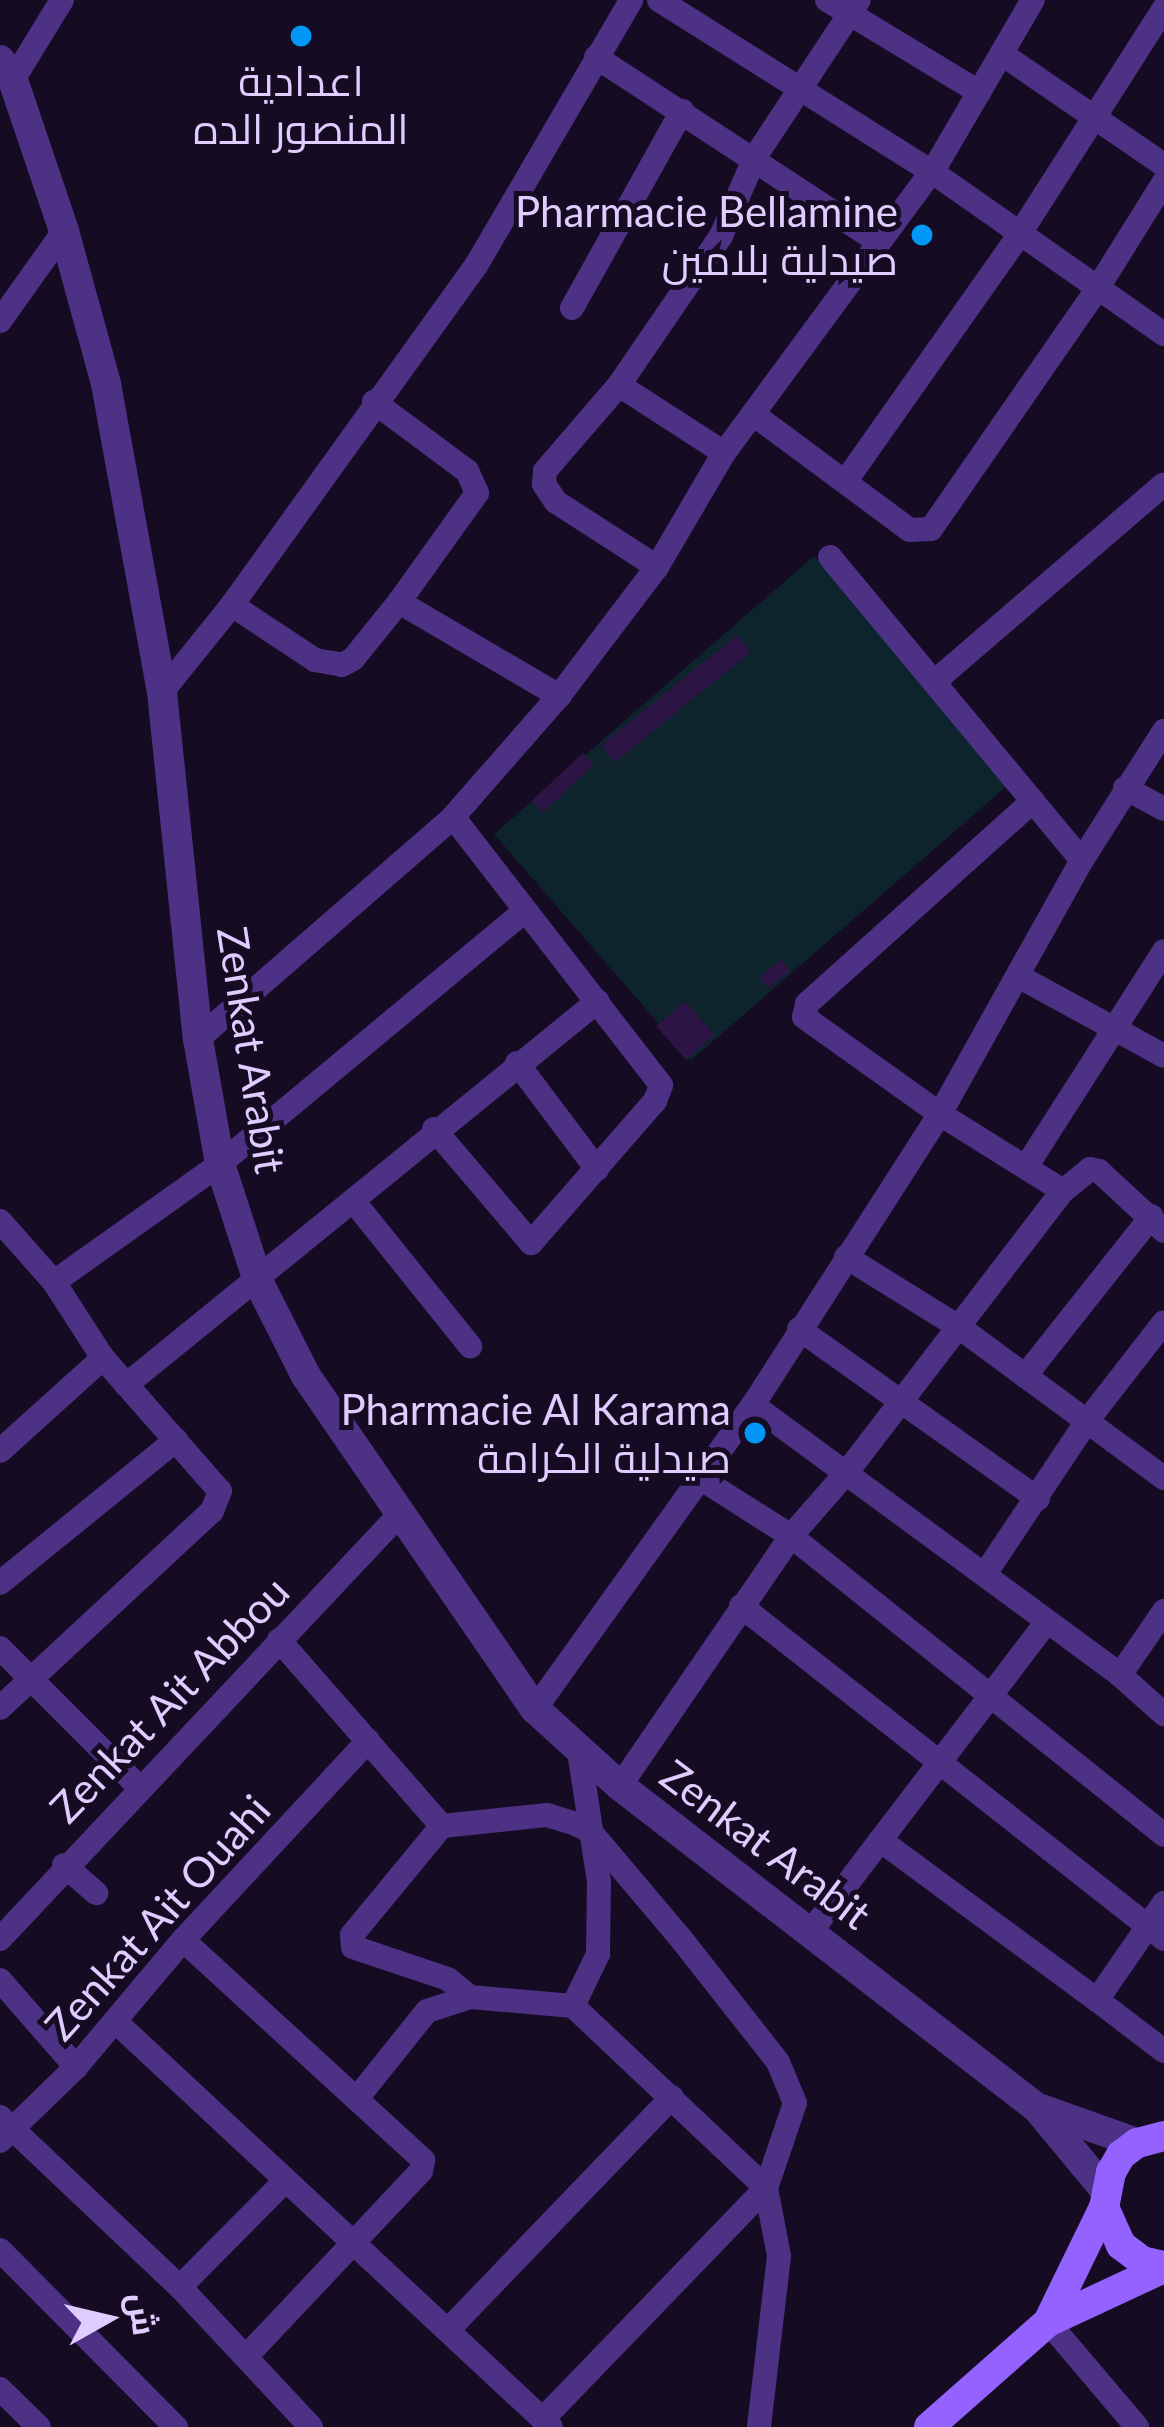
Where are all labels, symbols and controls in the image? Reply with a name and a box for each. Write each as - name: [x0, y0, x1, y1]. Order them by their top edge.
- marker: اعدادية المنصور الده: [288, 23, 314, 49]
- place label: اعدادية المنصور الده: [193, 55, 409, 154]
- place label: Pharmacie Bellamine صيدلية بلامين: [515, 186, 898, 284]
- marker: Pharmacie Bellamine صيدلية بلامين: [909, 222, 935, 248]
- street label: Zenkat Arabit: [208, 922, 296, 1178]
- place label: Pharmacie Al Karama صيدلية الكرامة: [339, 1384, 731, 1482]
- marker: Pharmacie Al Karama صيدلية الكرامة: [742, 1420, 768, 1446]
- street label: Zenkat Ait Abbou: [38, 1565, 300, 1833]
- street label: Zenkat Arabit: [651, 1749, 881, 1939]
- street label: Zenkat Ait Ouahi: [34, 1784, 280, 2050]
- north arrow: [48, 2259, 168, 2379]
- text: ش: [121, 2290, 166, 2338]

